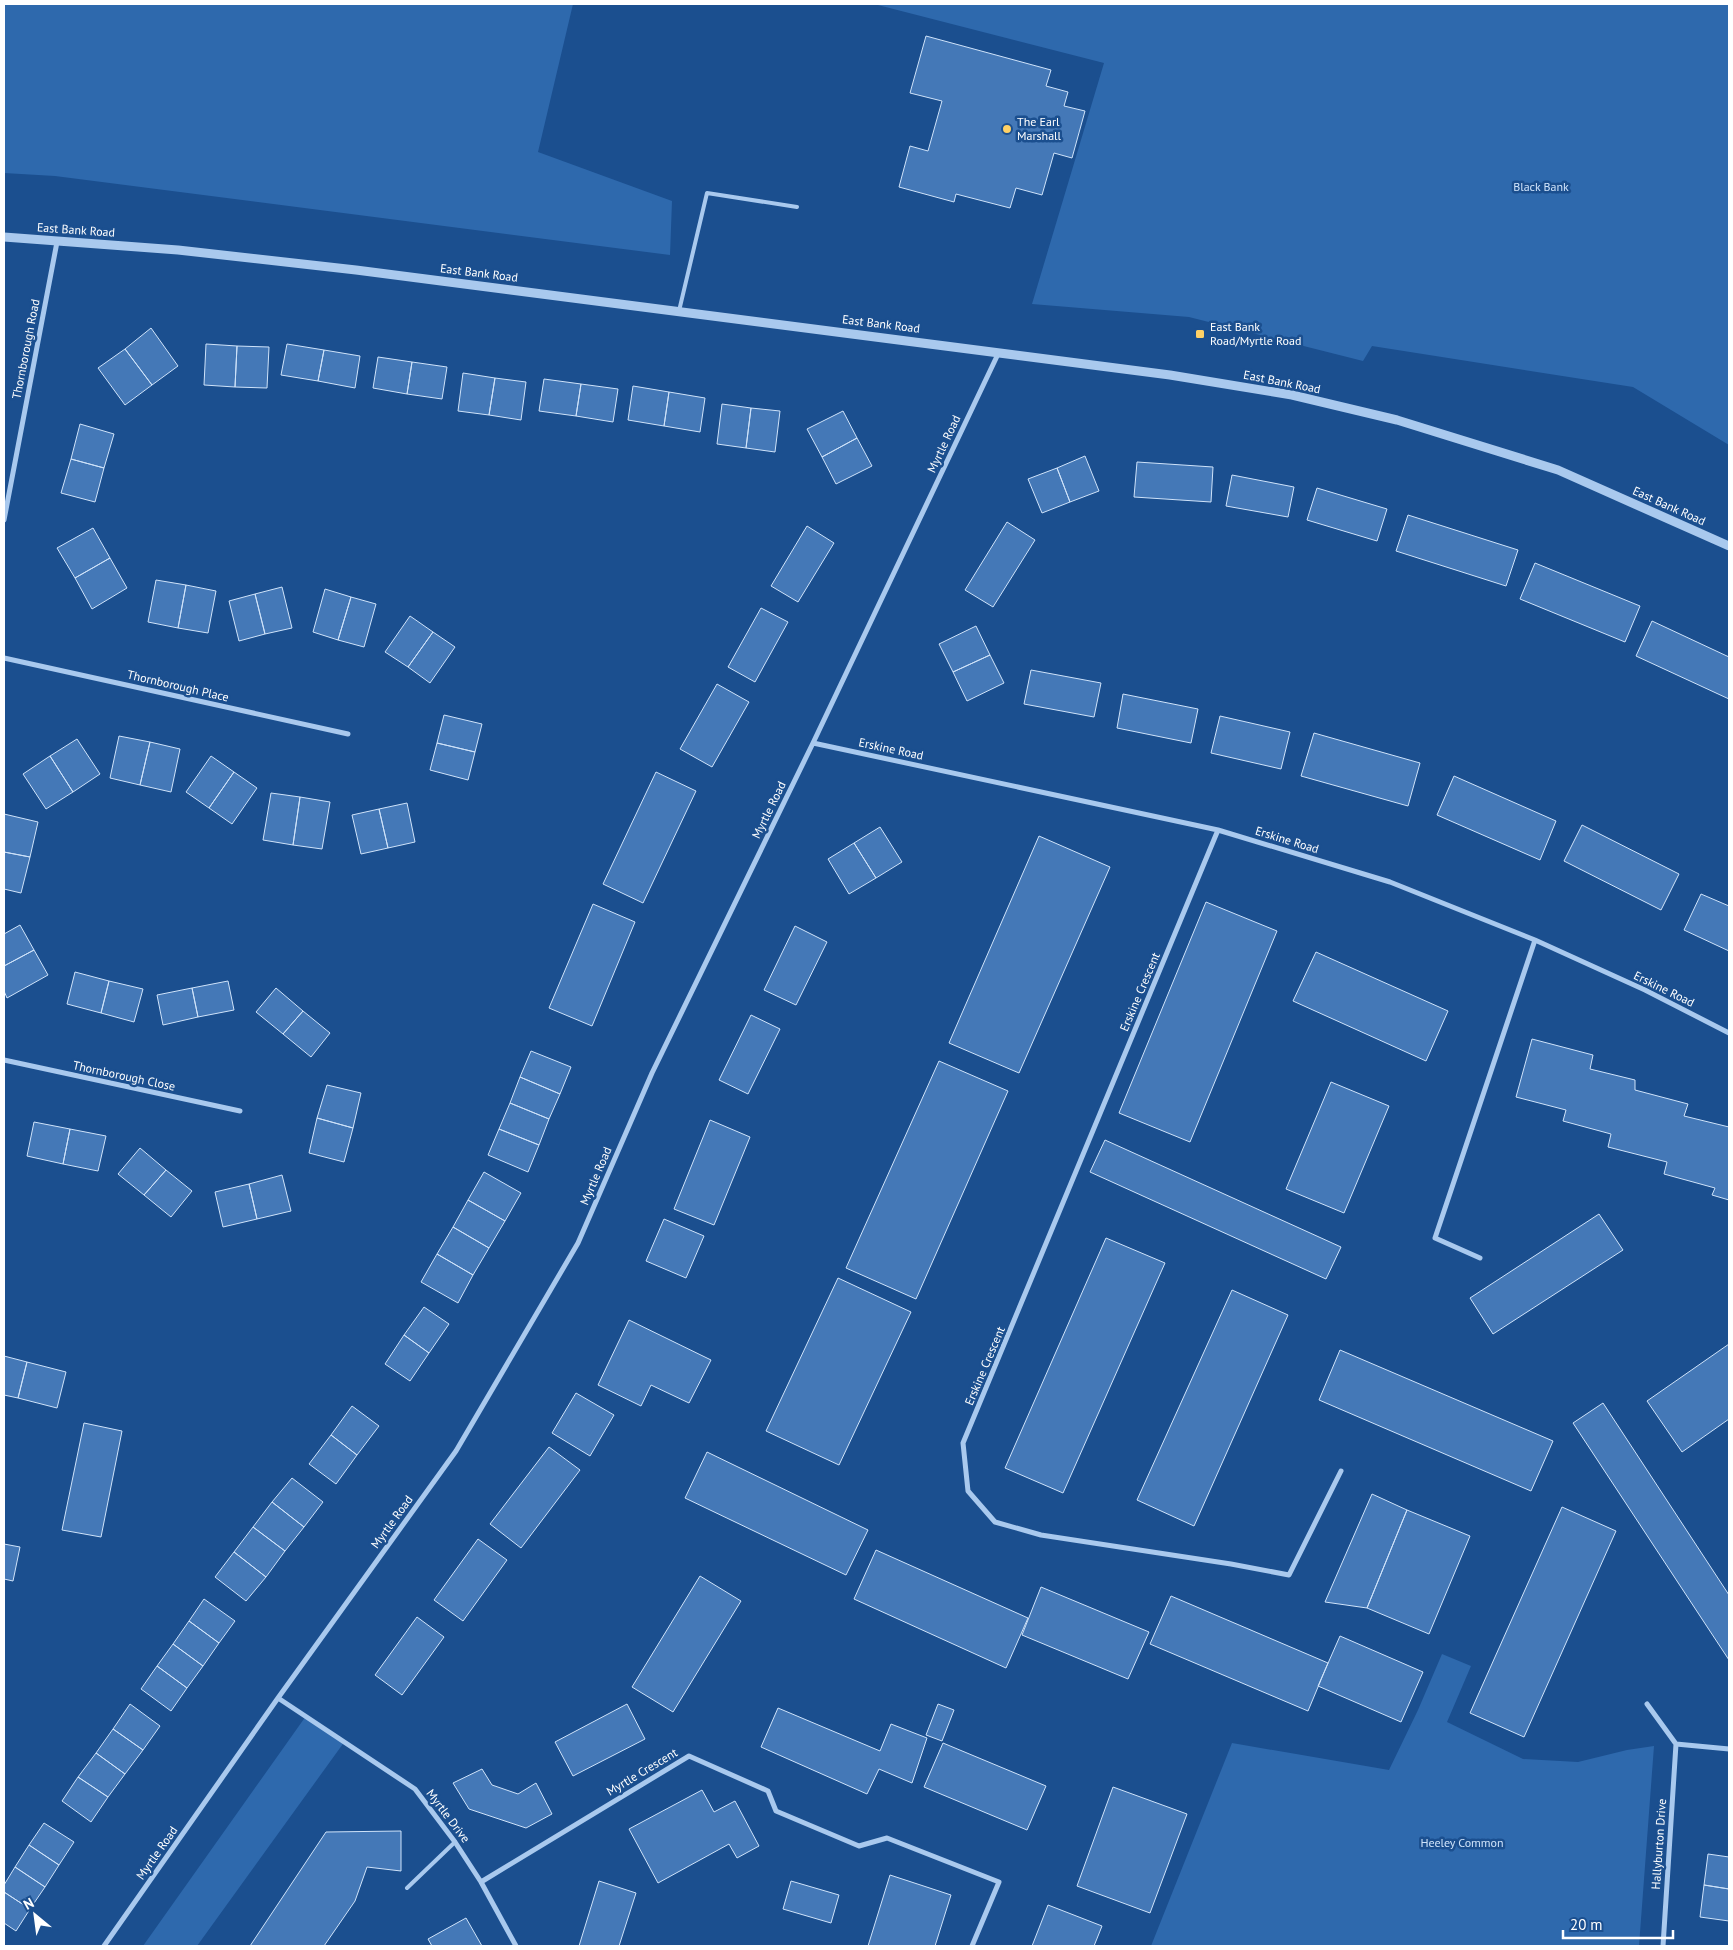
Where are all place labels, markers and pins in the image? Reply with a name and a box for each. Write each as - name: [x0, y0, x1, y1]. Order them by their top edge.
- place label: The Earl Marshall: [1017, 114, 1062, 143]
- marker: The Earl Marshall: [1001, 123, 1013, 135]
- place label: East Bank Road/Myrtle Road: [1210, 319, 1301, 348]
- marker: East Bank Road/Myrtle Road: [1194, 328, 1206, 340]

